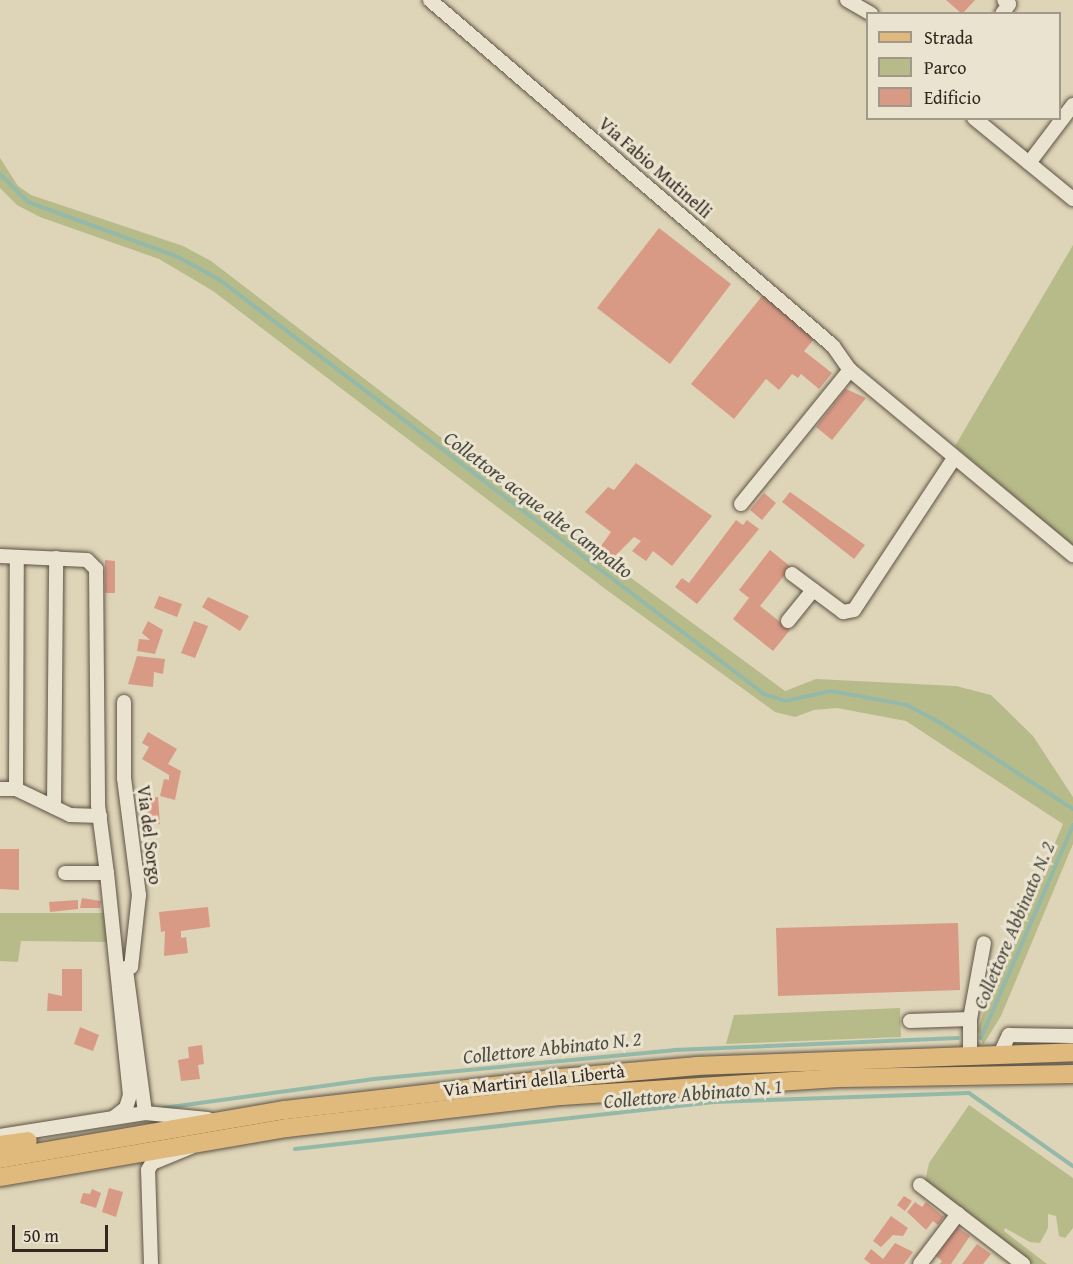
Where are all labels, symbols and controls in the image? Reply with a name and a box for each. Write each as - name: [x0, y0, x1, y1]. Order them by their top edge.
- legend: [866, 12, 1061, 120]
- text: Strada: [924, 24, 973, 51]
- text: Parco: [924, 54, 967, 81]
- text: Edificio: [924, 84, 981, 111]
- street label: Via Fabio Mutinelli: [594, 113, 716, 223]
- water label: Collettore acque alte Campalto: [440, 425, 638, 583]
- street label: Via del Sorgo: [132, 784, 166, 886]
- water label: Collettore Abbinato N. 2: [967, 838, 1059, 1012]
- water label: Collettore Abbinato N. 2: [462, 1026, 642, 1068]
- street label: Via Martiri della Libertà: [442, 1061, 626, 1101]
- water label: Collettore Abbinato N. 1: [603, 1073, 783, 1113]
- scale bar: [15, 1213, 111, 1251]
- text: 50 m: [23, 1222, 59, 1249]

